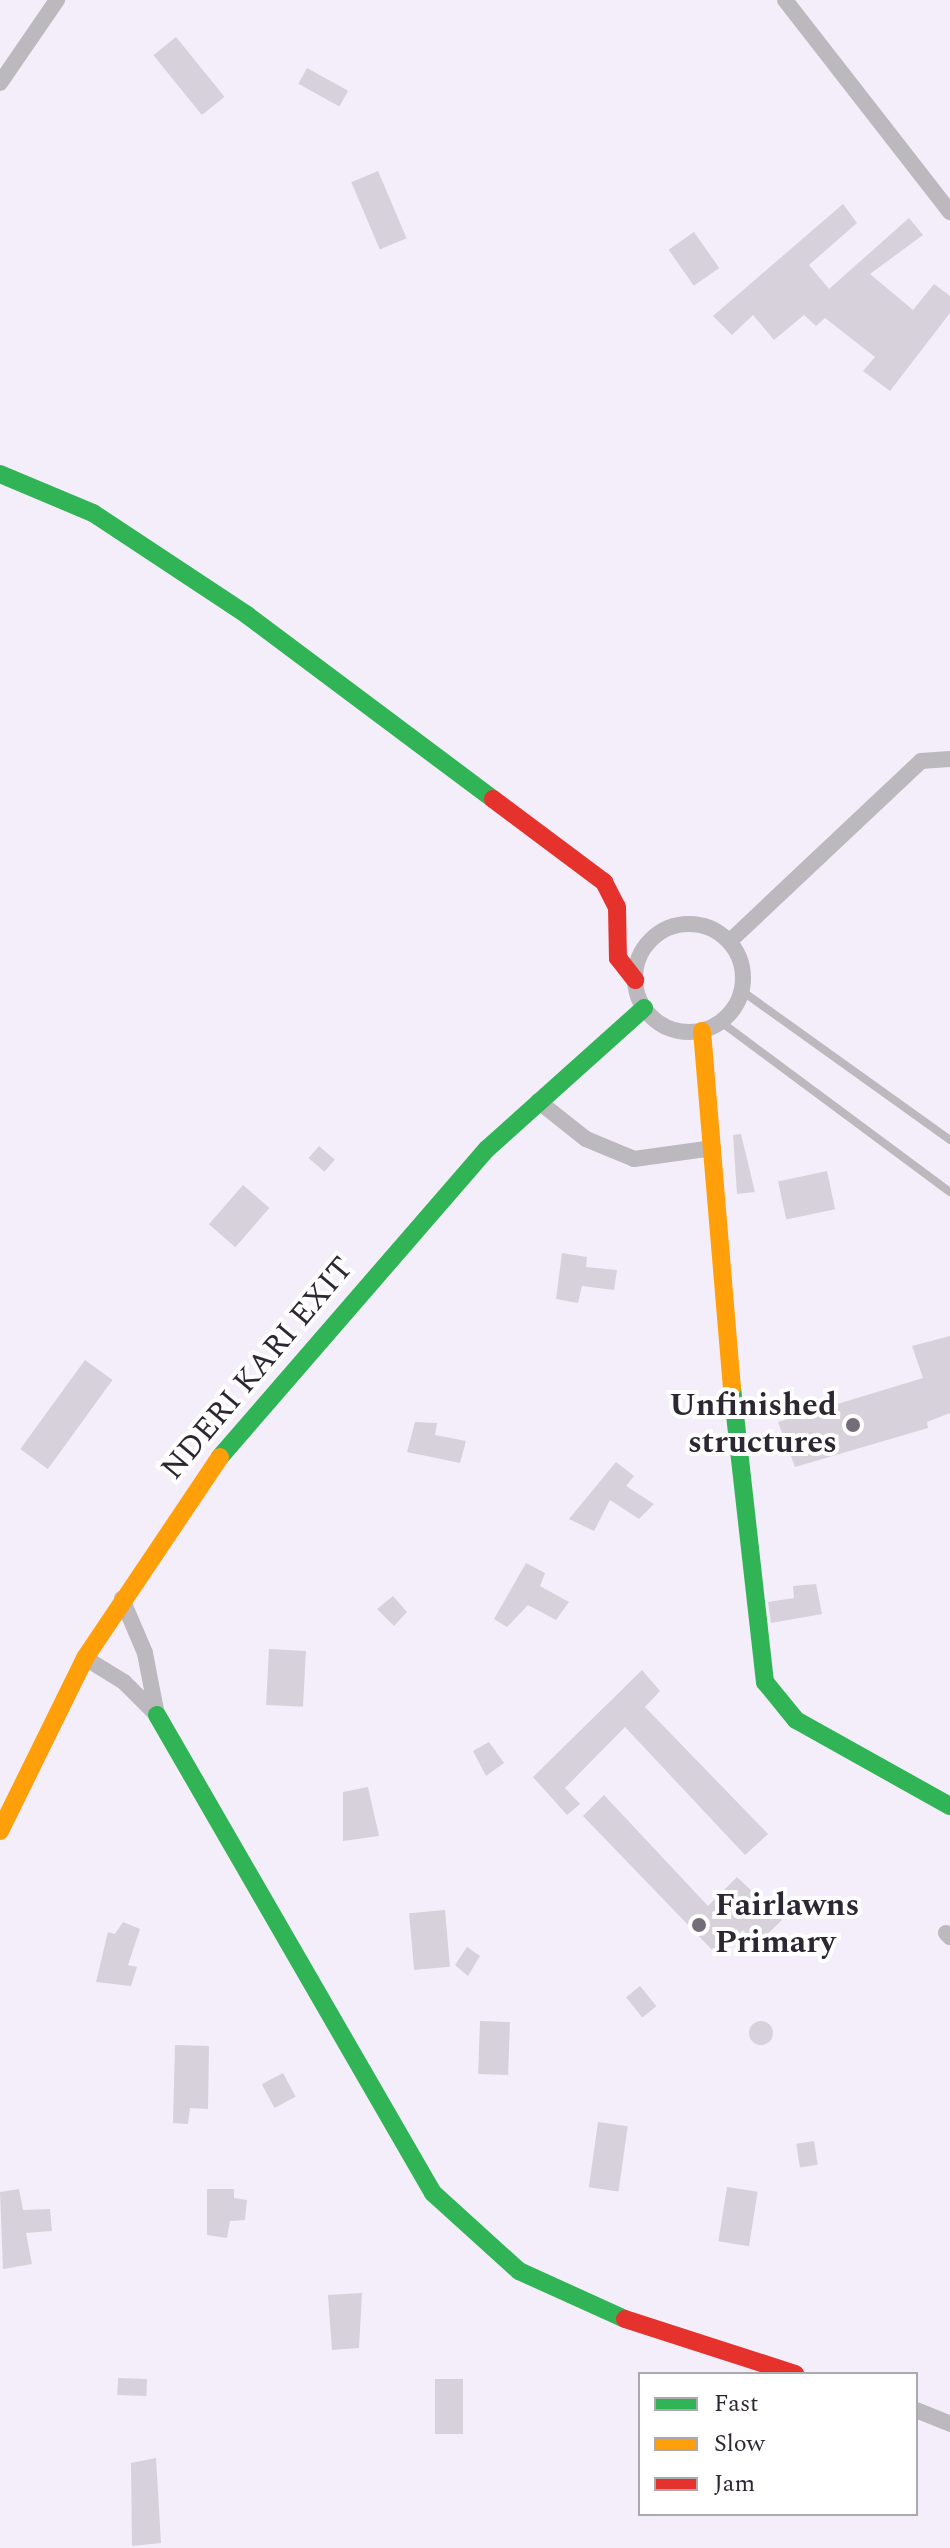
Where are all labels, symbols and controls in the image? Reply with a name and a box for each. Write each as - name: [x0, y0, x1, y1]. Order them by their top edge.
- street label: NDERI KARI EXIT: [154, 1250, 362, 1488]
- place label: Unfinished structures: [669, 1388, 837, 1463]
- marker: Unfinished structures: [844, 1416, 862, 1434]
- place label: Fairlawns Primary: [715, 1888, 859, 1963]
- marker: Fairlawns Primary: [690, 1916, 708, 1934]
- legend: [638, 2372, 918, 2516]
- text: Fast: [714, 2386, 759, 2422]
- text: Slow: [714, 2426, 765, 2462]
- text: Jam: [714, 2466, 755, 2502]

